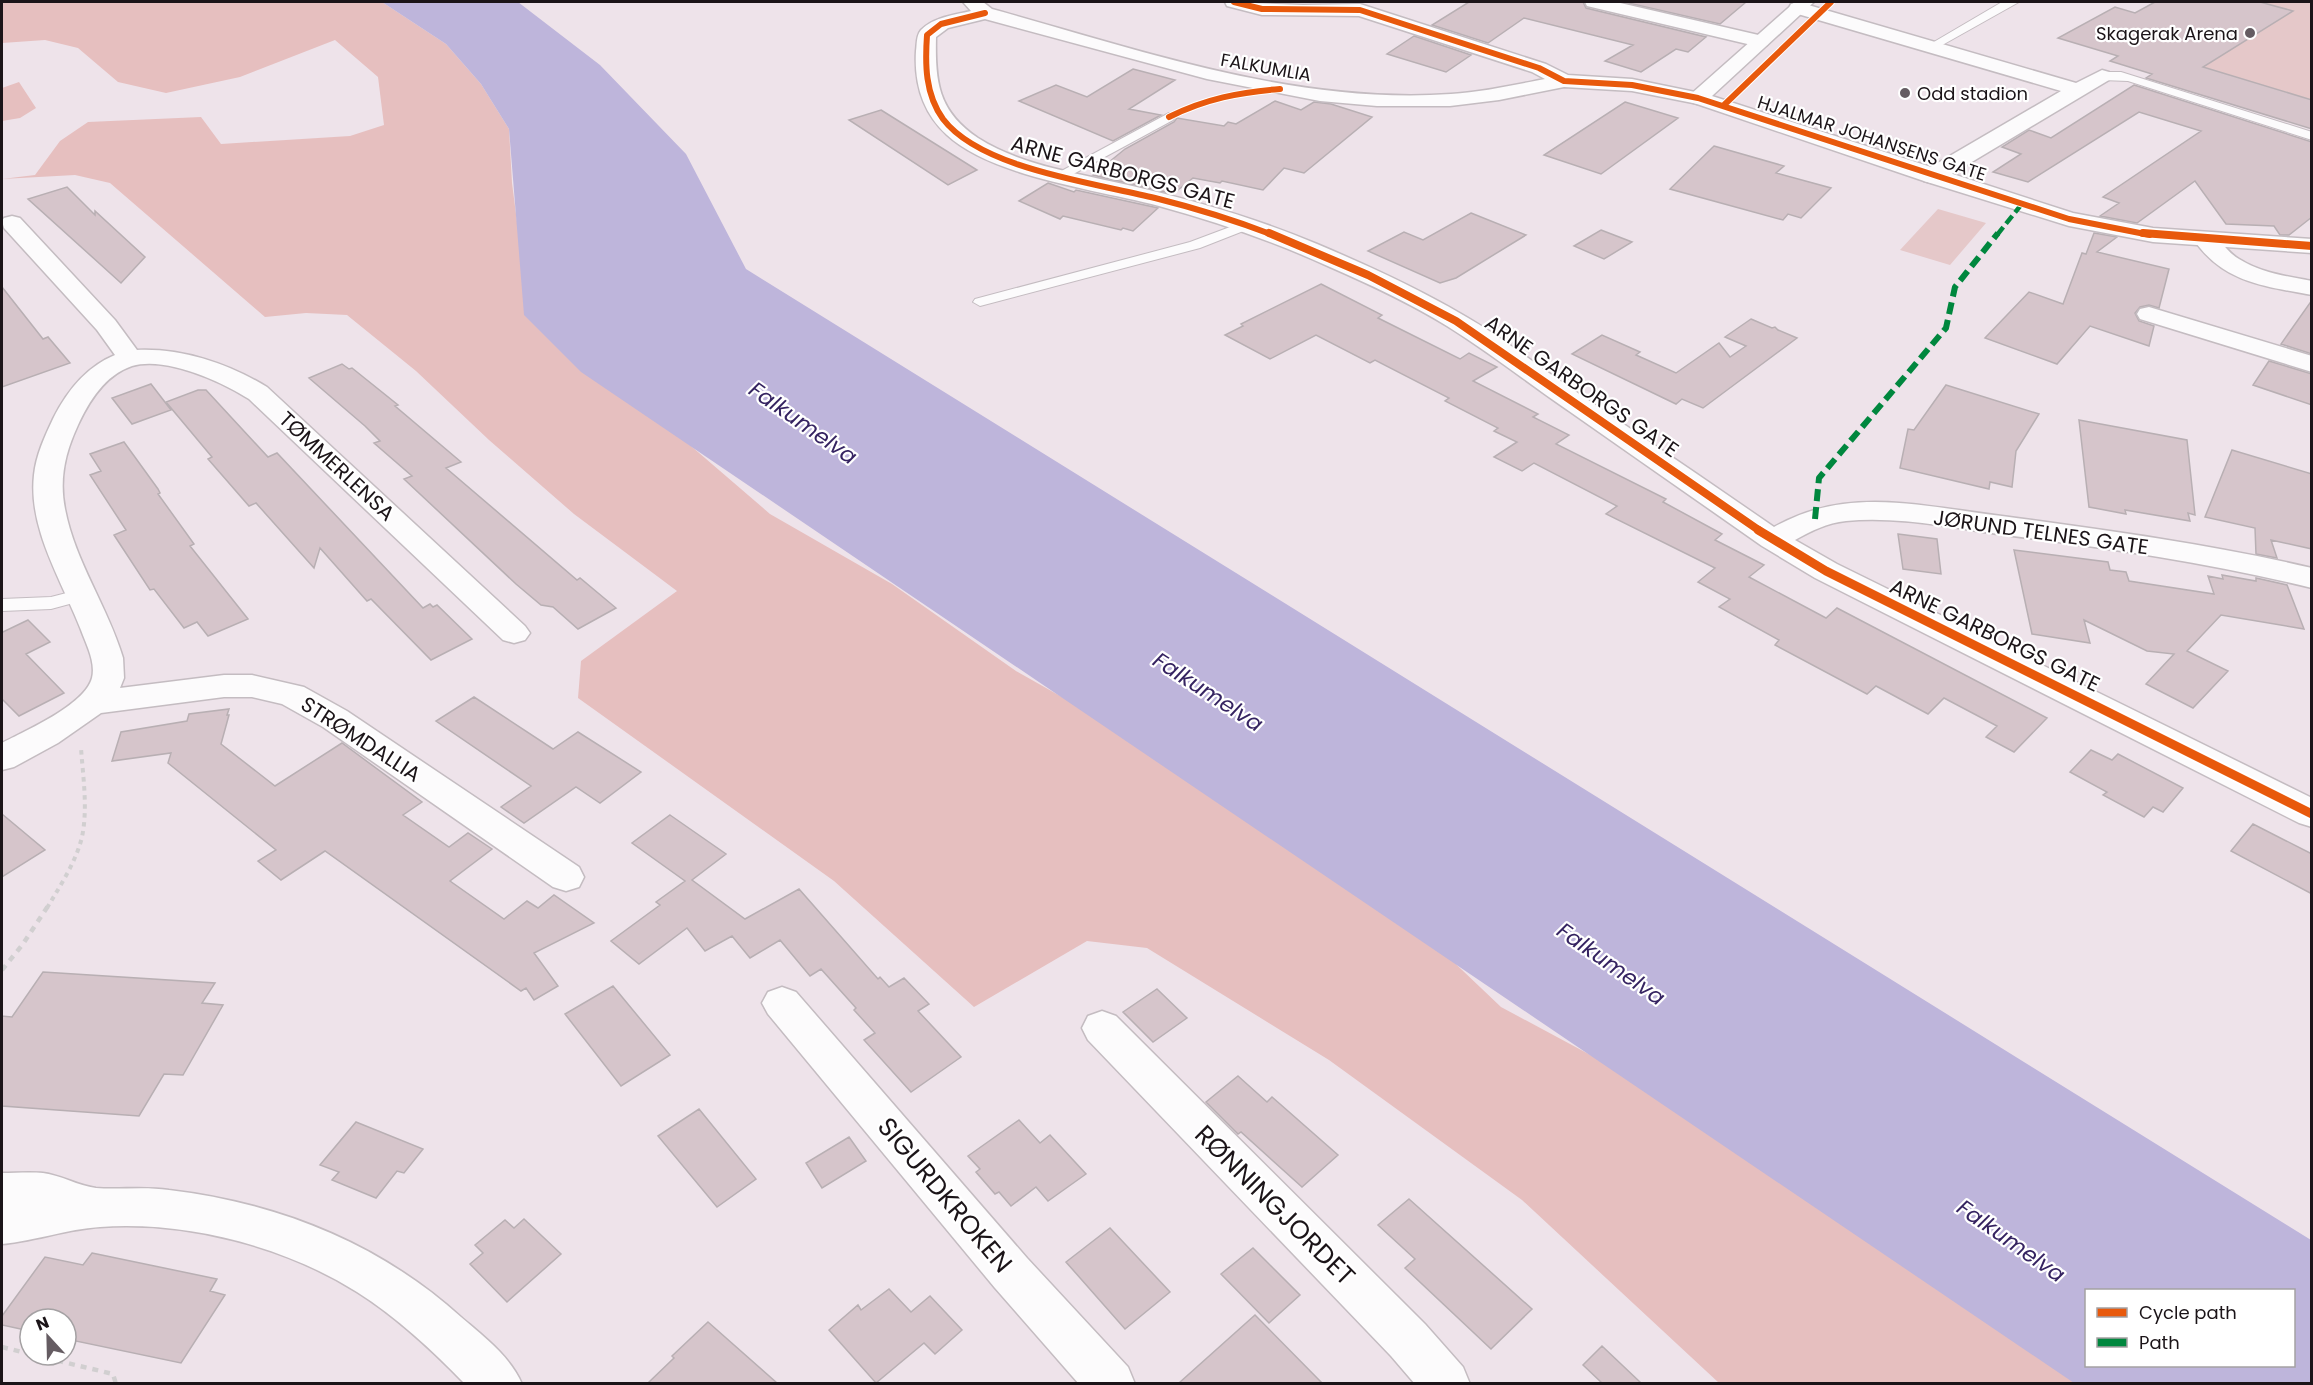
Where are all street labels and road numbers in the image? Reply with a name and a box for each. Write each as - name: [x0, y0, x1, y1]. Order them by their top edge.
- street label: FALKUMLIA: [1219, 47, 1313, 87]
- street label: HJALMAR JOHANSENS GATE: [1754, 89, 1990, 187]
- street label: ARNE GARBORGS GATE: [1008, 128, 1238, 216]
- street label: ARNE GARBORGS GATE: [1479, 308, 1685, 464]
- street label: TØMMERLENSA: [273, 405, 401, 527]
- street label: JØRUND TELNES GATE: [1931, 503, 2151, 561]
- street label: ARNE GARBORGS GATE: [1885, 571, 2105, 699]
- street label: STRØMDALLIA: [295, 689, 427, 789]
- street label: SIGURDKROKEN: [869, 1110, 1021, 1280]
- street label: RØNNINGJORDET: [1187, 1117, 1363, 1293]

